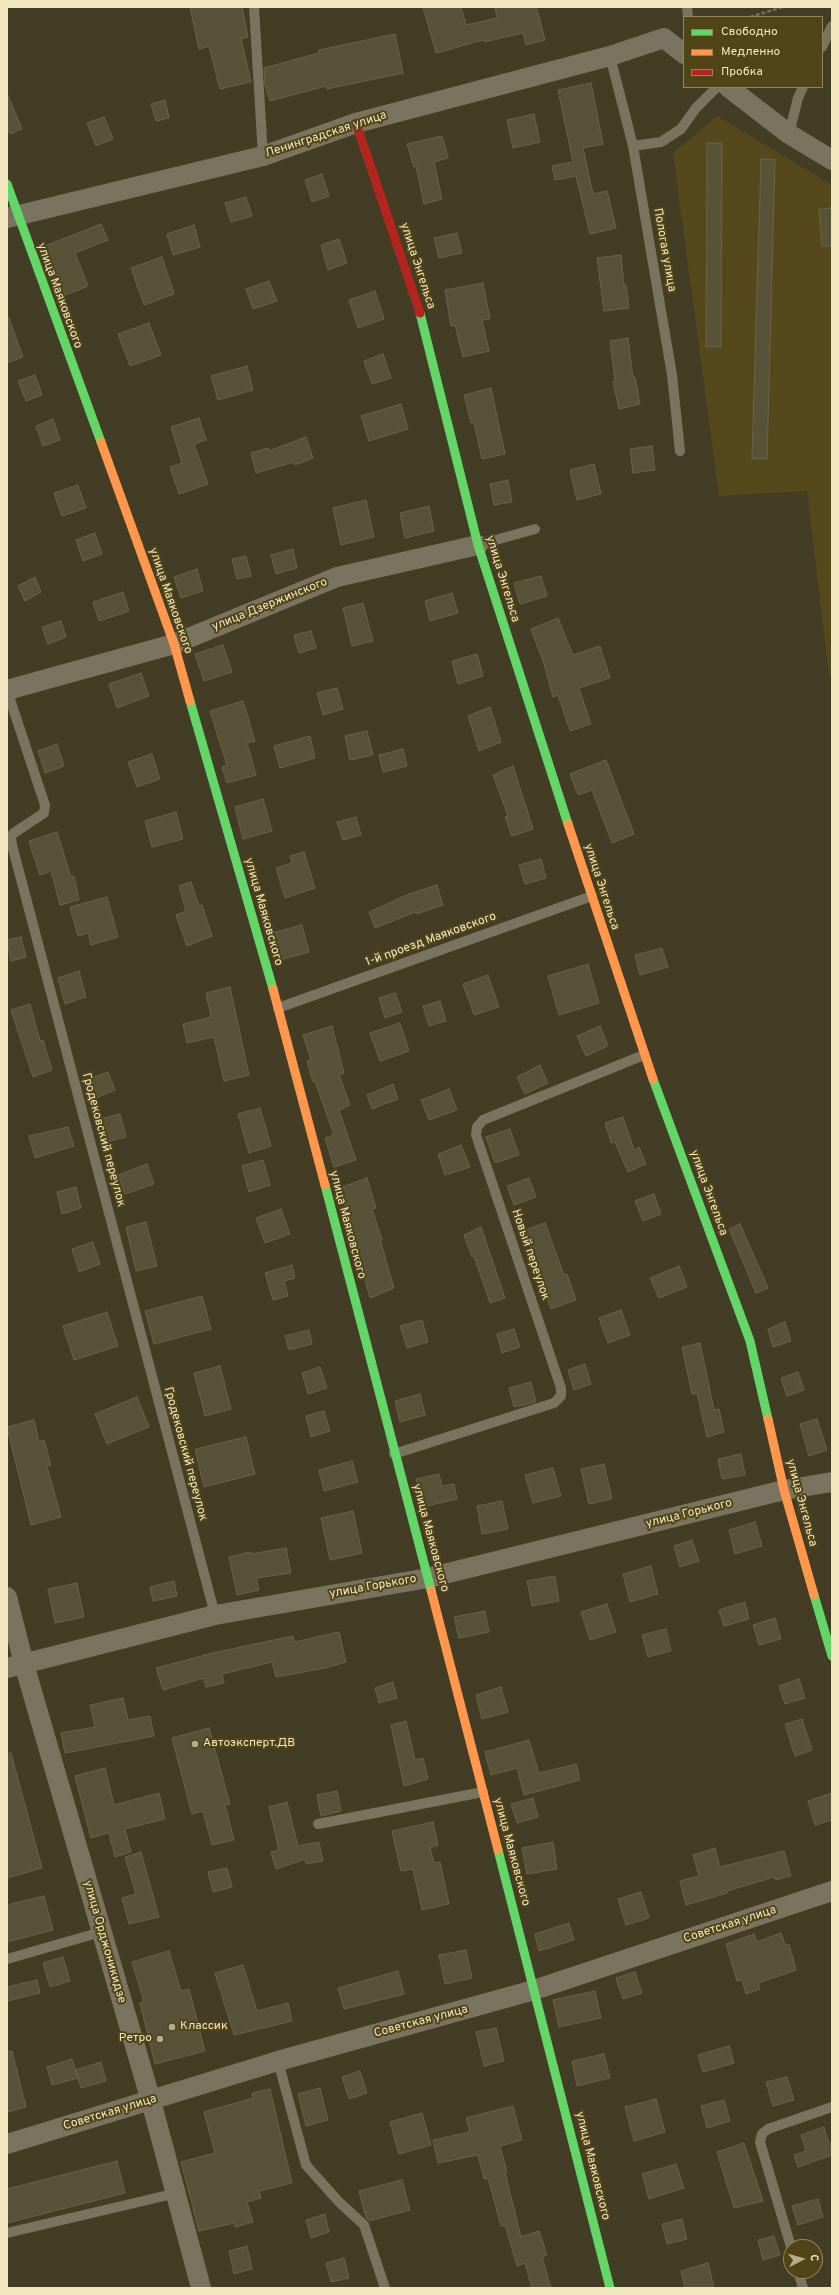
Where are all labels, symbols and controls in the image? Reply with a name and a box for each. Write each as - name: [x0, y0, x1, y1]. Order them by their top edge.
- legend: [683, 16, 823, 88]
- text: Свободно: [721, 24, 778, 40]
- text: Медленно: [721, 44, 780, 60]
- text: Пробка: [721, 64, 763, 80]
- street label: Ленинградская улица: [263, 109, 389, 161]
- street label: Пологая улица: [650, 207, 678, 293]
- street label: улица Энгельса: [396, 221, 438, 311]
- street label: улица Маяковского: [33, 241, 85, 351]
- street label: улица Энгельса: [482, 534, 522, 624]
- street label: улица Маяковского: [145, 546, 195, 656]
- street label: улица Дзержинского: [210, 575, 330, 635]
- street label: улица Энгельса: [580, 842, 622, 932]
- street label: улица Маяковского: [241, 856, 285, 968]
- street label: 1-й проезд Маяковского: [364, 910, 498, 970]
- street label: Гродековский переулок: [78, 1071, 128, 1209]
- street label: улица Энгельса: [686, 1148, 730, 1238]
- street label: улица Маяковского: [326, 1169, 368, 1281]
- street label: Новый переулок: [508, 1208, 552, 1302]
- street label: Гродековский переулок: [160, 1385, 210, 1523]
- street label: улица Энгельса: [782, 1458, 820, 1548]
- street label: улица Маяковского: [409, 1482, 451, 1594]
- street label: улица Горького: [644, 1496, 734, 1532]
- street label: улица Горького: [328, 1572, 418, 1602]
- place label: Автоэксперт.ДВ: [203, 1737, 295, 1751]
- marker: Автоэксперт.ДВ: [190, 1739, 200, 1749]
- street label: улица Маяковского: [490, 1796, 532, 1908]
- street label: улица Орджоникидзе: [80, 1879, 128, 2005]
- street label: Советская улица: [682, 1903, 778, 1947]
- street label: Советская улица: [372, 2003, 470, 2041]
- place label: Классик: [180, 2020, 228, 2034]
- marker: Классик: [167, 2022, 177, 2032]
- place label: Ретро: [119, 2032, 152, 2046]
- marker: Ретро: [155, 2034, 165, 2044]
- street label: Советская улица: [62, 2092, 158, 2134]
- street label: улица Маяковского: [572, 2110, 612, 2222]
- north arrow: [783, 2239, 823, 2279]
- text: С: [807, 2254, 821, 2262]

